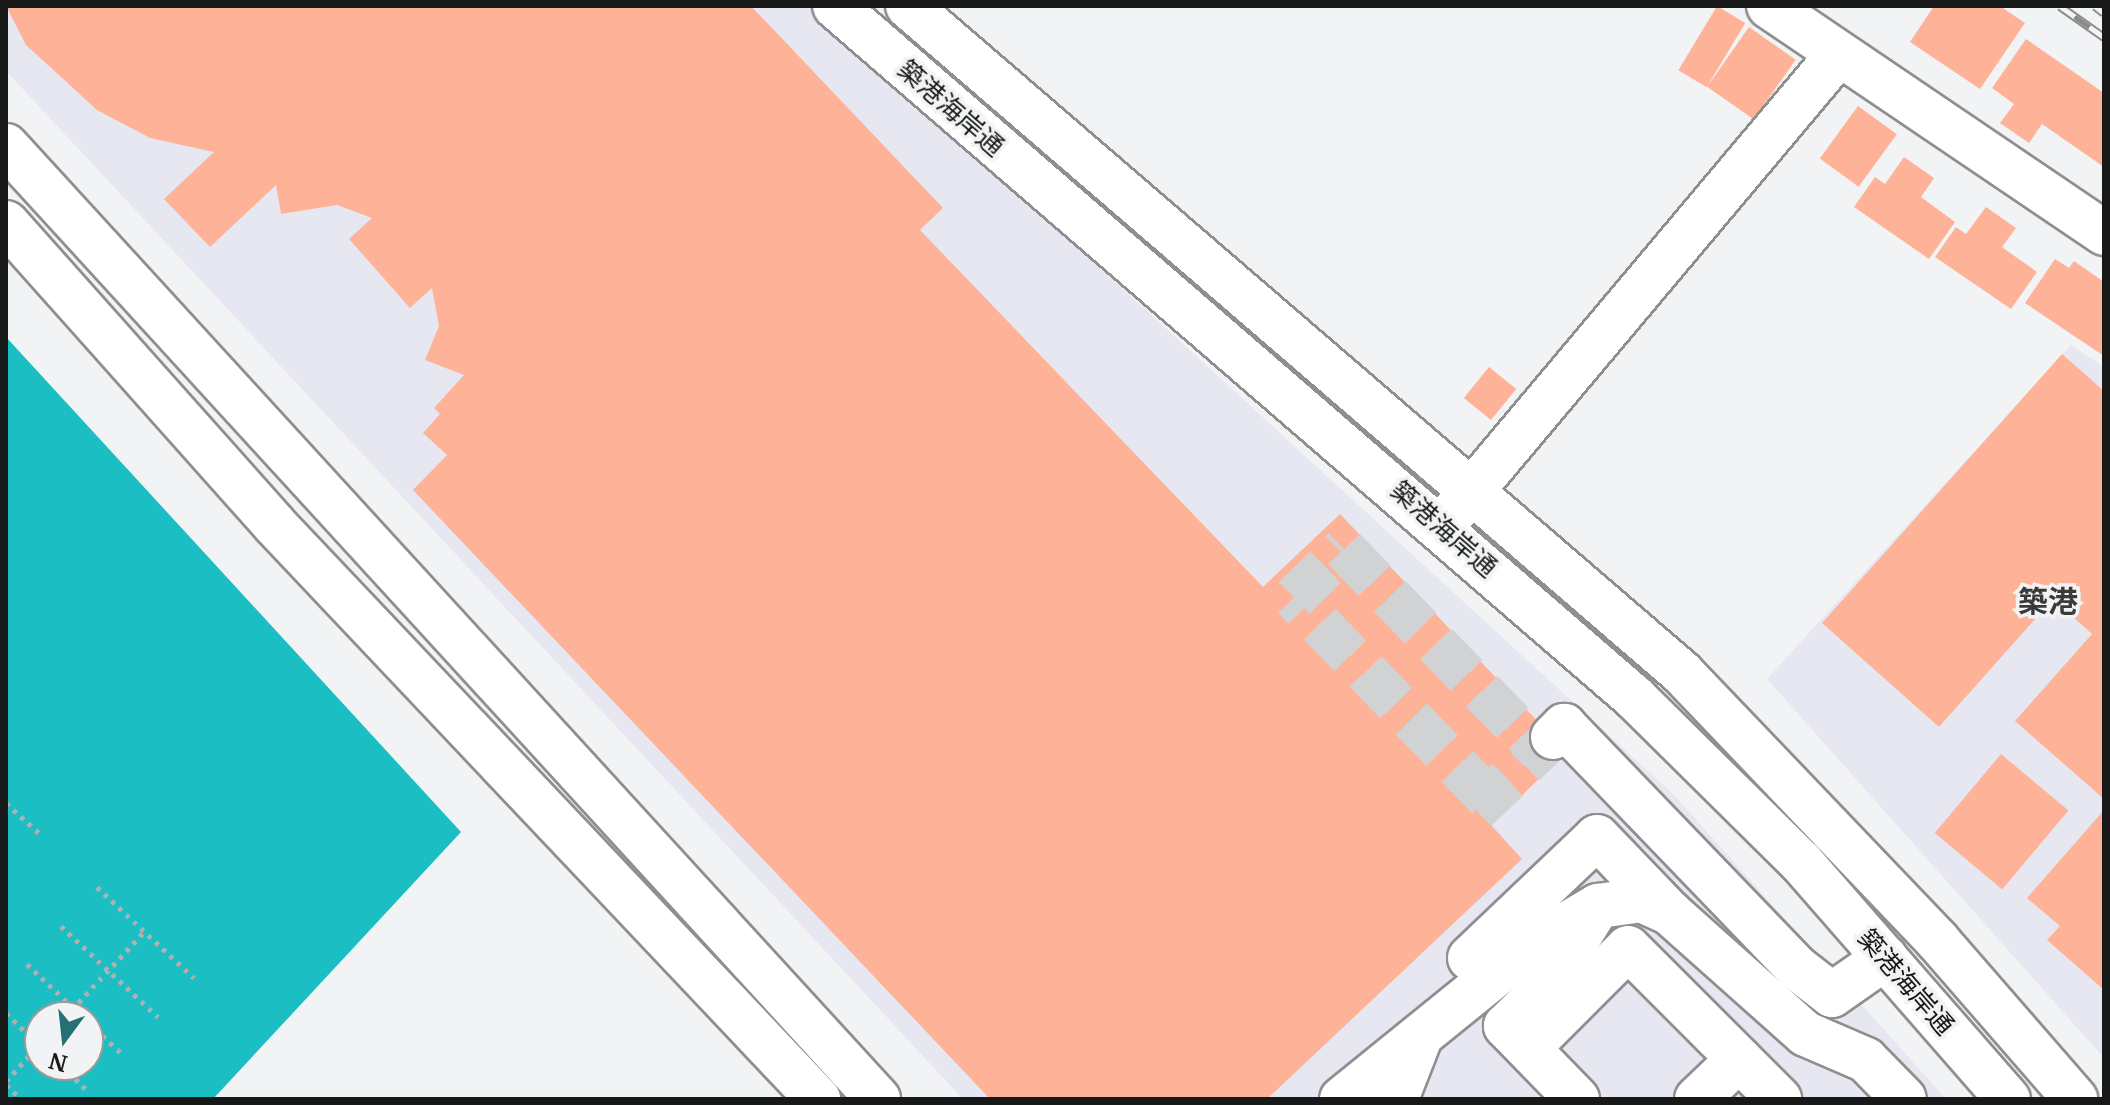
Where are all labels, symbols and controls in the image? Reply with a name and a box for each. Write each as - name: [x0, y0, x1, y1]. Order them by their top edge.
- street label: 築港海岸通: [892, 54, 1010, 162]
- street label: 築港海岸通: [1385, 475, 1503, 583]
- district label: 築港: [2018, 583, 2078, 619]
- street label: 築港海岸通: [1852, 923, 1960, 1041]
- north arrow: [24, 1001, 104, 1081]
- text: N: [46, 1046, 70, 1078]

